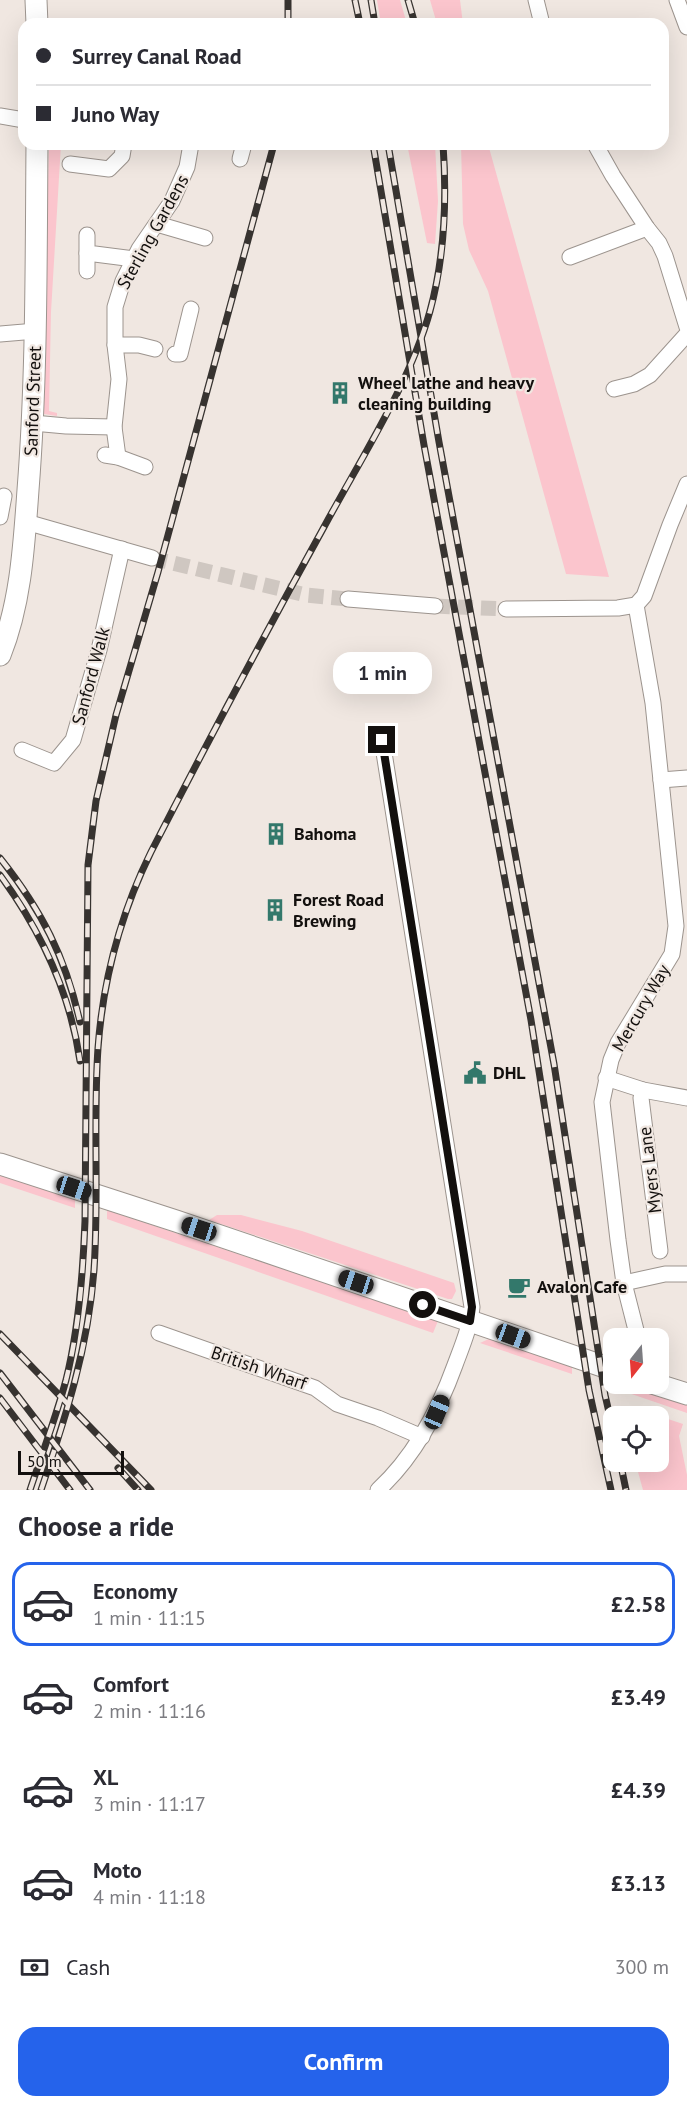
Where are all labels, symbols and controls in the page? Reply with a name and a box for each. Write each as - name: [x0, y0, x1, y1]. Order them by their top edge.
- text: Surrey Canal Road: [72, 42, 242, 70]
- text: Juno Way: [72, 100, 159, 128]
- street label: Sterling Gardens: [112, 170, 194, 293]
- street label: Sanford Street: [19, 346, 46, 456]
- place label: Wheel lathe and heavy cleaning building: [358, 371, 535, 415]
- building icon: Wheel lathe and heavy cleaning building: [327, 380, 353, 406]
- street label: Sanford Walk: [66, 624, 115, 728]
- callout: 1 min: [332, 653, 431, 695]
- text: 1 min: [358, 660, 407, 686]
- route end: [368, 726, 395, 753]
- building icon: Bahoma: [263, 821, 289, 847]
- place label: Bahoma: [294, 822, 357, 845]
- place label: Forest Road Brewing: [293, 888, 384, 932]
- building icon: Forest Road Brewing: [262, 897, 288, 923]
- street label: Mercury Way: [606, 959, 675, 1056]
- public building icon: DHL: [462, 1060, 488, 1086]
- place label: DHL: [493, 1061, 526, 1084]
- street label: Myers Lane: [633, 1126, 666, 1215]
- car: [54, 1174, 94, 1202]
- car: [179, 1215, 219, 1243]
- car: [336, 1268, 376, 1296]
- cafe icon: Avalon Cafe: [506, 1274, 532, 1300]
- place label: Avalon Cafe: [537, 1275, 627, 1298]
- route start: [409, 1291, 436, 1318]
- car: [493, 1321, 533, 1351]
- north arrow: [603, 1328, 669, 1394]
- map controls: [603, 1328, 669, 1472]
- street label: British Wharf: [208, 1340, 311, 1395]
- car: [422, 1392, 452, 1432]
- button: locate: [603, 1406, 669, 1472]
- scale bar: [18, 1448, 124, 1476]
- text: 50 m: [27, 1451, 62, 1471]
- text: Choose a ride: [18, 1509, 174, 1543]
- icon: car: [21, 1577, 75, 1631]
- text: Economy: [93, 1577, 177, 1605]
- text: £2.58: [611, 1590, 666, 1618]
- text: 1 min · 11:15: [93, 1605, 206, 1631]
- icon: car: [21, 1670, 75, 1724]
- text: Comfort: [93, 1670, 169, 1698]
- text: £3.49: [611, 1683, 666, 1711]
- text: 2 min · 11:16: [93, 1698, 206, 1724]
- icon: car: [21, 1763, 75, 1817]
- text: XL: [93, 1763, 118, 1791]
- text: £4.39: [611, 1776, 666, 1804]
- text: 3 min · 11:17: [93, 1791, 206, 1817]
- icon: car: [21, 1856, 75, 1910]
- text: Moto: [93, 1856, 142, 1884]
- text: £3.13: [611, 1869, 666, 1897]
- text: 4 min · 11:18: [93, 1884, 206, 1910]
- icon: cash: [18, 1951, 51, 1984]
- text: Cash: [66, 1953, 110, 1981]
- text: 300 m: [615, 1954, 669, 1980]
- button: Confirm: [18, 2027, 669, 2096]

